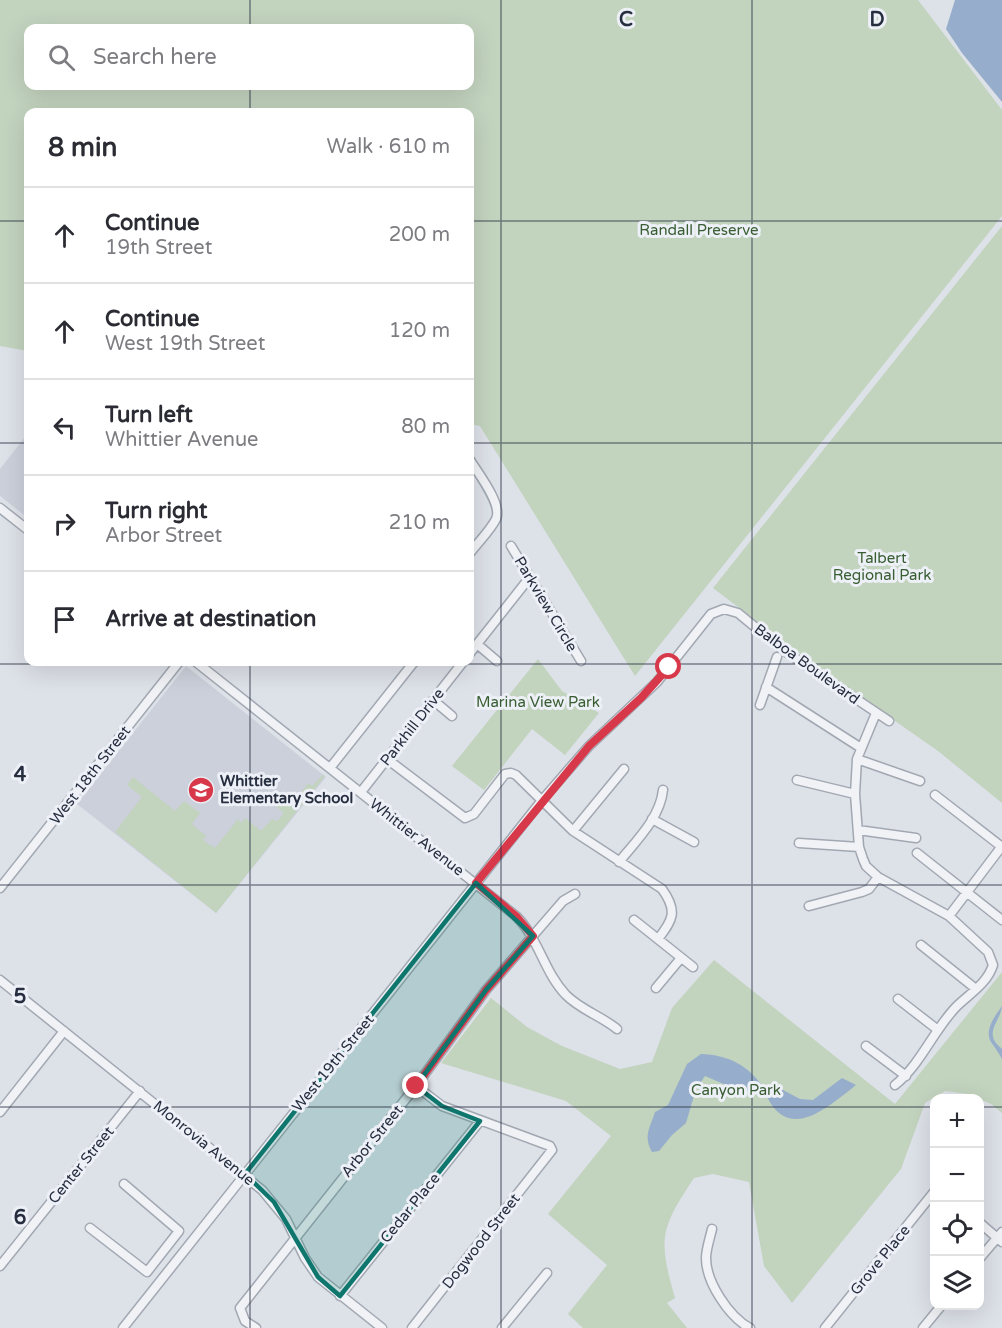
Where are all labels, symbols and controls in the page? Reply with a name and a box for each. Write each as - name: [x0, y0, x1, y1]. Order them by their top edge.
- text: C: [619, 8, 633, 32]
- text: D: [869, 8, 885, 32]
- search box: [24, 24, 474, 90]
- icon: search: [45, 41, 78, 74]
- text: Search here: [93, 44, 217, 70]
- text: 8 min: [48, 132, 117, 163]
- text: Walk · 610 m: [327, 135, 450, 159]
- text: Continue: [105, 210, 200, 236]
- icon: ahead: [48, 219, 81, 252]
- park label: Randall Preserve: [639, 221, 759, 239]
- text: 200 m: [389, 223, 450, 247]
- text: 19th Street: [105, 236, 212, 260]
- text: Continue: [105, 306, 200, 332]
- icon: ahead: [48, 315, 81, 348]
- text: 120 m: [389, 319, 450, 343]
- text: West 19th Street: [105, 332, 265, 356]
- text: Turn left: [105, 402, 193, 428]
- icon: left: [48, 411, 81, 444]
- text: 80 m: [401, 415, 450, 439]
- text: Whittier Avenue: [105, 428, 258, 452]
- text: Turn right: [105, 498, 207, 524]
- icon: right: [48, 507, 81, 540]
- text: 210 m: [389, 511, 450, 535]
- text: Arbor Street: [105, 524, 222, 548]
- park label: Talbert Regional Park: [833, 549, 931, 584]
- street label: Parkview Circle: [511, 553, 581, 655]
- icon: arrive: [48, 603, 81, 636]
- text: Arrive at destination: [105, 606, 316, 632]
- street label: Balboa Boulevard: [751, 620, 863, 708]
- route start: [655, 653, 681, 679]
- street label: Parkhill Drive: [376, 685, 448, 769]
- park label: Marina View Park: [476, 693, 600, 711]
- street label: West 18th Street: [46, 722, 134, 828]
- text: 4: [14, 763, 27, 787]
- place label: Whittier Elementary School: [220, 772, 353, 808]
- school or university icon: Whittier Elementary School: [186, 775, 216, 805]
- street label: Whittier Avenue: [366, 794, 468, 880]
- text: 5: [14, 985, 26, 1009]
- street label: West 19th Street: [288, 1010, 378, 1115]
- route end: [402, 1072, 428, 1098]
- park label: Canyon Park: [691, 1081, 781, 1099]
- map controls: [930, 1094, 984, 1310]
- button: +: [930, 1094, 984, 1148]
- street label: Monrovia Avenue: [150, 1097, 258, 1189]
- street label: Arbor Street: [337, 1101, 407, 1181]
- street label: Center Street: [44, 1123, 118, 1207]
- button: −: [930, 1148, 984, 1202]
- street label: Cedar Place: [376, 1169, 444, 1247]
- street label: Dogwood Street: [438, 1190, 524, 1292]
- button: locate: [930, 1202, 984, 1256]
- text: 6: [14, 1206, 26, 1230]
- street label: Grove Place: [846, 1221, 914, 1299]
- button: layers: [930, 1256, 984, 1310]

